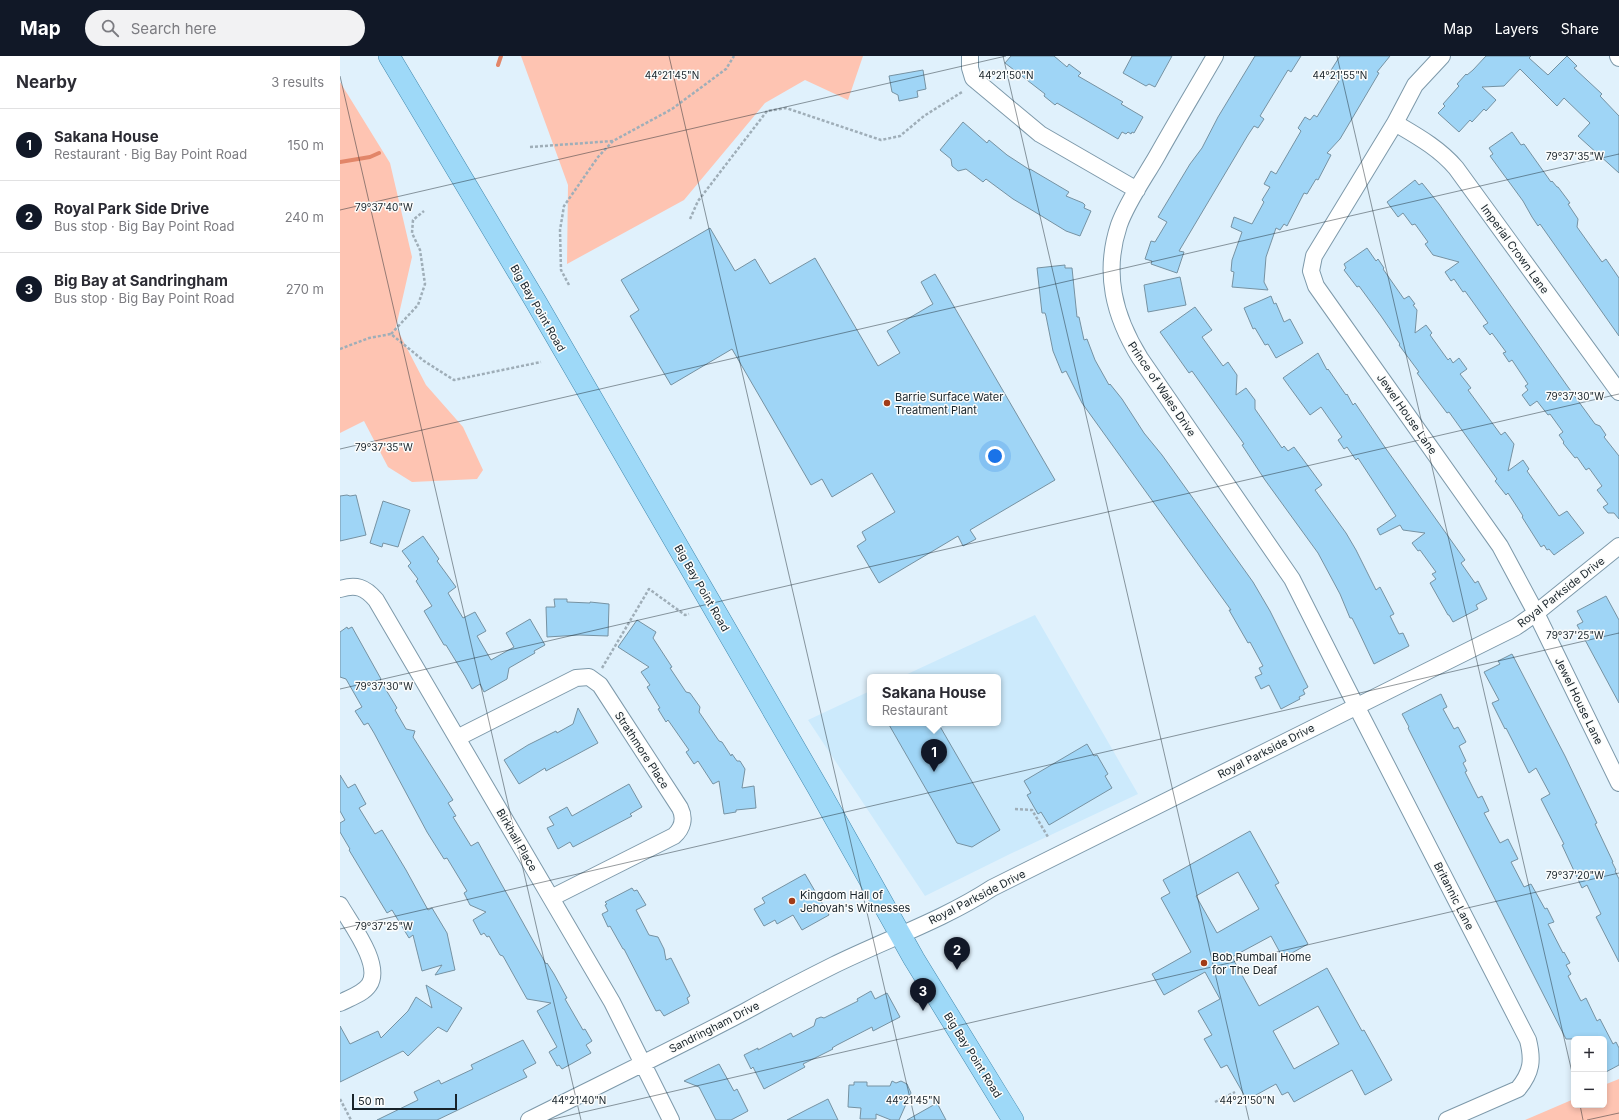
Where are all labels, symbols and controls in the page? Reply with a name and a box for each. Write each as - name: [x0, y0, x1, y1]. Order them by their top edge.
- search box: [85, 10, 365, 46]
- text: Map: [20, 17, 61, 40]
- icon: search: [99, 17, 121, 39]
- text: Search here: [131, 19, 216, 38]
- text: Map: [1444, 20, 1473, 37]
- text: Layers: [1495, 20, 1539, 37]
- text: Share: [1561, 20, 1599, 37]
- text: 44°21'45"N: [645, 69, 699, 81]
- text: 44°21'50"N: [978, 69, 1034, 81]
- text: 44°21'55"N: [1313, 69, 1367, 81]
- text: Nearby: [16, 72, 77, 92]
- text: 3 results: [271, 74, 324, 90]
- text: Sakana House: [54, 127, 159, 146]
- text: 1: [26, 137, 32, 153]
- text: 150 m: [288, 137, 324, 153]
- text: Restaurant · Big Bay Point Road: [54, 146, 247, 162]
- text: 79°37'35"W: [1546, 150, 1604, 162]
- text: Royal Park Side Drive: [54, 199, 209, 218]
- text: 79°37'40"W: [355, 201, 413, 213]
- street label: Imperial Crown Lane: [1478, 202, 1552, 296]
- text: 2: [25, 209, 33, 225]
- text: 240 m: [285, 209, 324, 225]
- text: Bus stop · Big Bay Point Road: [54, 218, 235, 234]
- street label: Big Bay Point Road: [507, 262, 569, 354]
- text: Big Bay at Sandringham: [54, 271, 228, 290]
- text: 3: [25, 281, 33, 297]
- text: 270 m: [286, 281, 324, 297]
- text: Bus stop · Big Bay Point Road: [54, 290, 235, 306]
- street label: Prince of Wales Drive: [1125, 339, 1199, 439]
- street label: Jewel House Lane: [1374, 371, 1440, 457]
- place label: Barrie Surface Water Treatment Plant: [895, 390, 1003, 417]
- text: 79°37'30"W: [1546, 390, 1604, 402]
- marker: Barrie Surface Water Treatment Plant: [882, 398, 892, 408]
- text: 79°37'35"W: [355, 441, 413, 453]
- your location: [985, 446, 1005, 466]
- street label: Big Bay Point Road: [671, 542, 733, 634]
- street label: Royal Parkside Drive: [1515, 554, 1607, 630]
- text: 79°37'25"W: [1546, 629, 1604, 641]
- street label: Jewel House Lane: [1552, 655, 1606, 747]
- popup: [867, 674, 1001, 726]
- text: 79°37'30"W: [355, 680, 413, 692]
- text: Sakana House: [882, 683, 986, 702]
- text: Restaurant: [882, 702, 948, 718]
- street label: Strathmore Place: [612, 709, 672, 791]
- street label: Royal Parkside Drive: [1215, 720, 1317, 782]
- pin: 1: [921, 739, 947, 772]
- street label: Birkhall Place: [493, 806, 541, 874]
- street label: Britannic Lane: [1431, 860, 1477, 932]
- street label: Royal Parkside Drive: [926, 866, 1028, 928]
- text: 79°37'20"W: [1546, 869, 1604, 881]
- place label: Kingdom Hall of Jehovah's Witnesses: [800, 888, 911, 915]
- marker: Kingdom Hall of Jehovah's Witnesses: [787, 896, 797, 906]
- text: 79°37'25"W: [355, 920, 413, 932]
- pin: 2: [944, 937, 970, 970]
- place label: Bob Rumball Home for The Deaf: [1212, 950, 1311, 977]
- marker: Bob Rumball Home for The Deaf: [1199, 958, 1209, 968]
- pin: 3: [910, 978, 936, 1011]
- street label: Sandringham Drive: [667, 998, 761, 1056]
- street label: Big Bay Point Road: [941, 1010, 1005, 1100]
- map controls: [1571, 1036, 1607, 1108]
- button: +: [1571, 1036, 1607, 1072]
- button: −: [1571, 1072, 1607, 1108]
- scale bar: [352, 1092, 457, 1111]
- text: 50 m: [358, 1094, 384, 1108]
- text: 44°21'40"N: [552, 1094, 606, 1106]
- text: 44°21'45"N: [886, 1094, 940, 1106]
- text: 44°21'50"N: [1219, 1094, 1275, 1106]

